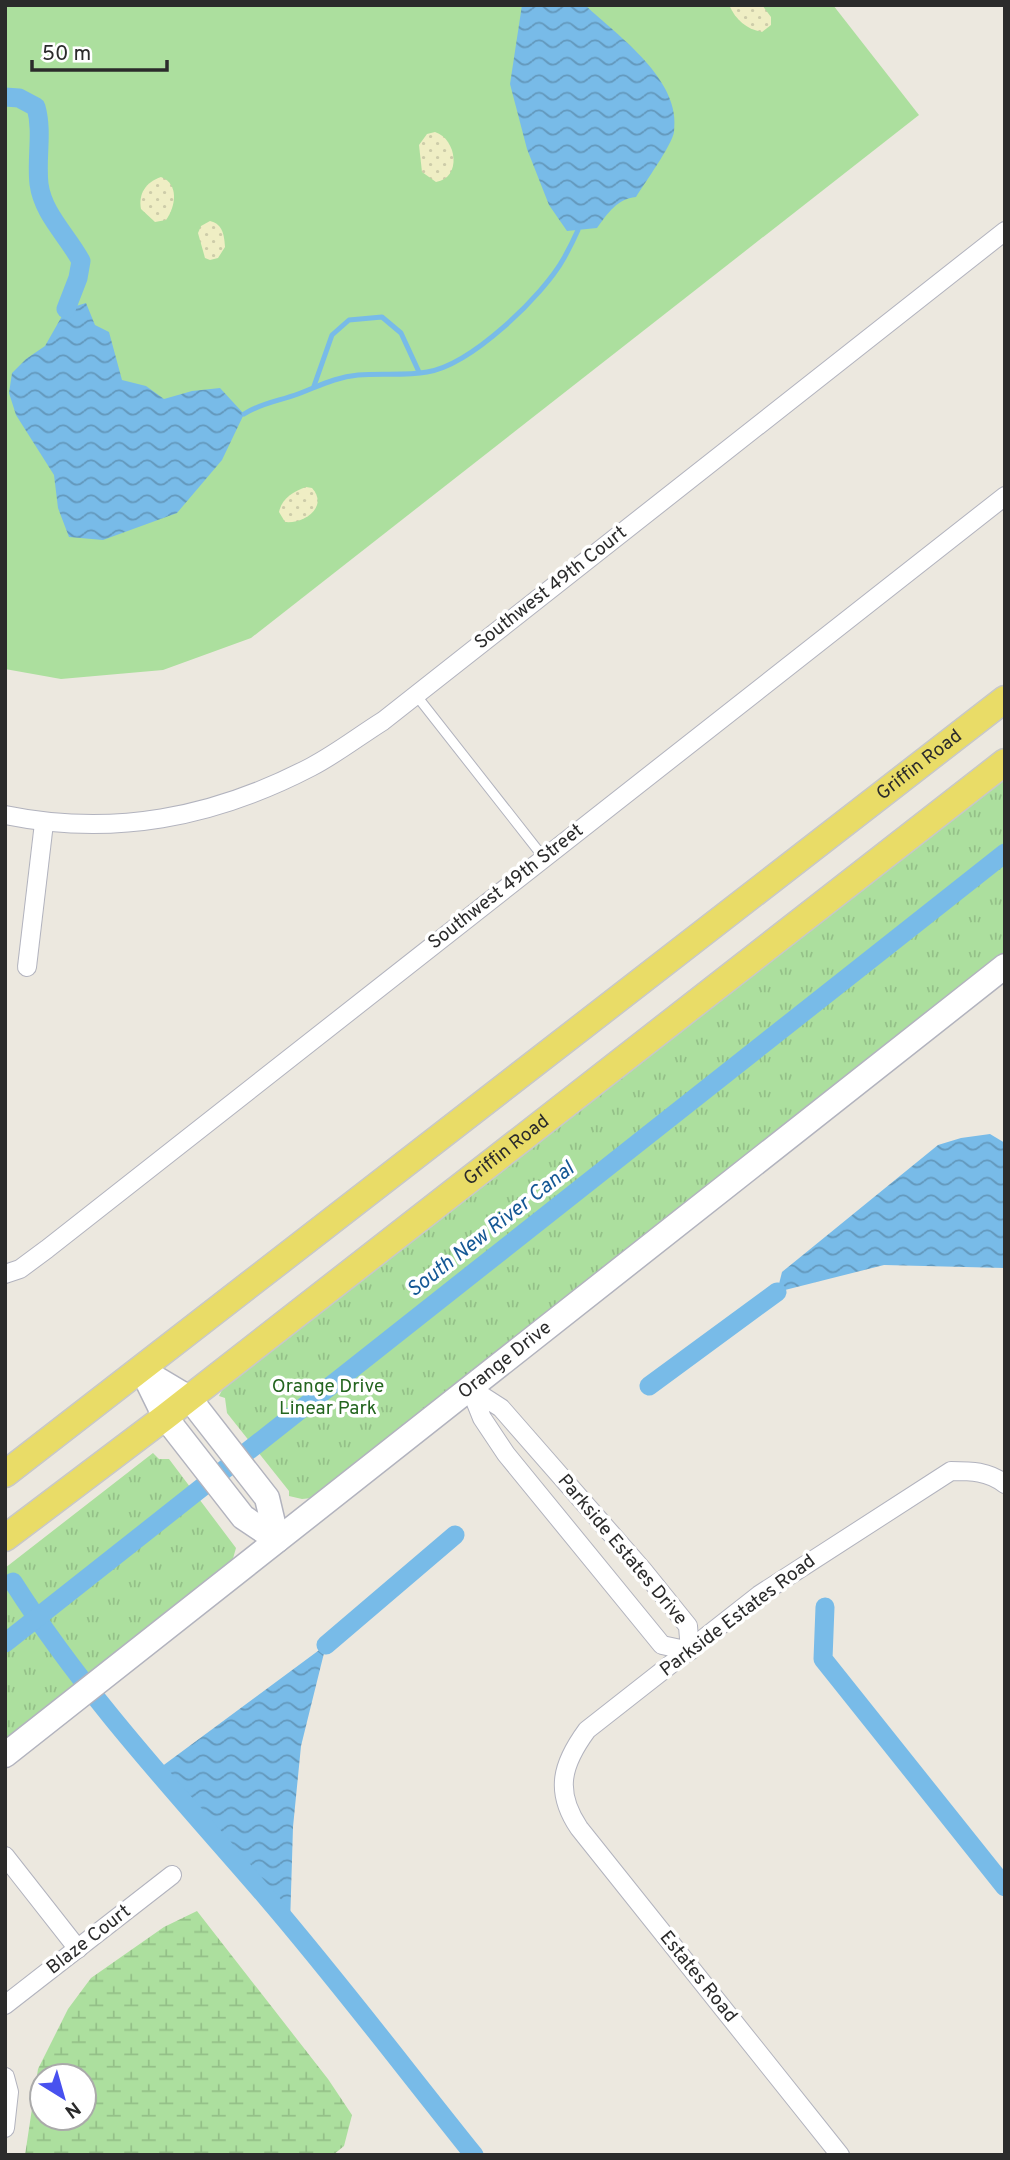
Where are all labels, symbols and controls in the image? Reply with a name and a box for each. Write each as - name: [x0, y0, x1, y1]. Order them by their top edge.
- scale bar: [32, 28, 166, 72]
- text: 50 m: [42, 41, 91, 68]
- street label: Southwest 49th Court: [470, 521, 632, 655]
- street label: Griffin Road: [872, 725, 967, 806]
- street label: Southwest 49th Street: [424, 819, 588, 955]
- street label: Griffin Road: [459, 1110, 554, 1191]
- water label: South New River Canal: [402, 1155, 581, 1304]
- street label: Orange Drive: [453, 1316, 557, 1405]
- park label: Orange Drive Linear Park: [272, 1375, 384, 1421]
- street label: Parkside Estates Drive: [552, 1470, 692, 1630]
- street label: Parkside Estates Road: [655, 1550, 821, 1682]
- street label: Blaze Court: [42, 1900, 136, 1980]
- street label: Estates Road: [654, 1926, 742, 2028]
- north arrow: [28, 2062, 98, 2132]
- text: N: [59, 2095, 85, 2123]

